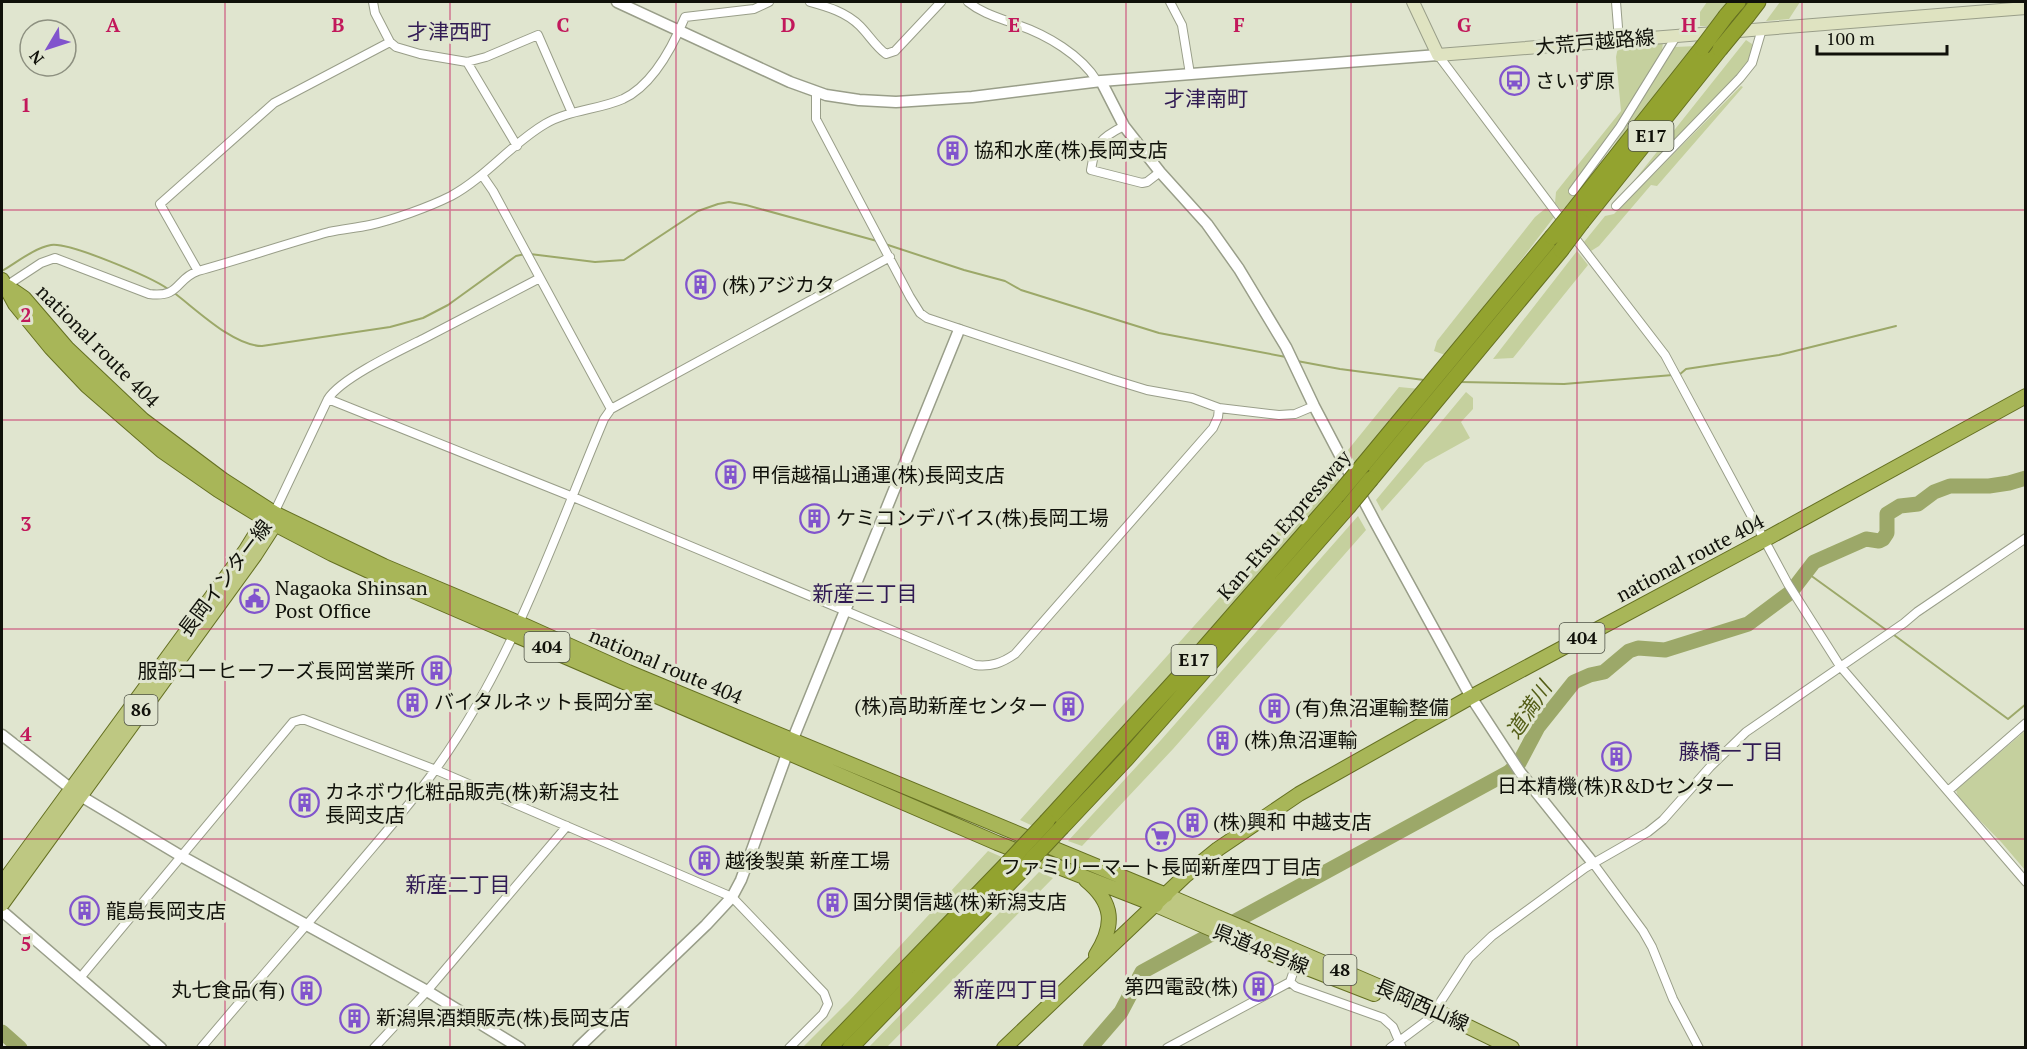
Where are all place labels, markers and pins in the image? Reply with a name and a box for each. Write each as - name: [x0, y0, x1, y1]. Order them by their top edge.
- bus stop icon: さいず原: [1498, 65, 1530, 97]
- place label: さいず原: [1535, 67, 1615, 94]
- building icon: 協和水産(株)長岡支店: [937, 134, 969, 166]
- place label: 協和水産(株)長岡支店: [974, 136, 1168, 163]
- building icon: (株)アジカタ: [685, 269, 717, 301]
- place label: (株)アジカタ: [722, 271, 835, 298]
- building icon: 甲信越福山通運(株)長岡支店: [714, 459, 746, 491]
- place label: 甲信越福山通運(株)長岡支店: [751, 461, 1005, 488]
- building icon: ケミコンデバイス(株)長岡工場: [799, 502, 831, 534]
- place label: ケミコンデバイス(株)長岡工場: [836, 504, 1109, 531]
- place label: Nagaoka Shinsan Post Office: [275, 574, 428, 624]
- public building icon: Nagaoka Shinsan Post Office: [238, 583, 270, 615]
- building icon: 服部コーヒーフーズ長岡営業所: [420, 655, 452, 687]
- place label: 服部コーヒーフーズ長岡営業所: [137, 657, 415, 684]
- building icon: バイタルネット長岡分室: [397, 686, 429, 718]
- place label: バイタルネット長岡分室: [434, 688, 653, 715]
- building icon: (株)高助新産センター: [1053, 690, 1085, 722]
- place label: (株)高助新産センター: [854, 692, 1048, 719]
- building icon: (有)魚沼運輸整備: [1258, 692, 1290, 724]
- place label: (有)魚沼運輸整備: [1295, 694, 1449, 721]
- building icon: (株)魚沼運輸: [1207, 724, 1239, 756]
- place label: (株)魚沼運輸: [1244, 726, 1358, 753]
- building icon: 日本精機(株)R&Dセンター: [1600, 740, 1632, 772]
- place label: 日本精機(株)R&Dセンター: [1497, 772, 1735, 799]
- place label: カネボウ化粧品販売(株)新潟支社 長岡支店: [325, 778, 619, 828]
- building icon: カネボウ化粧品販売(株)新潟支社 長岡支店: [288, 787, 320, 819]
- building icon: (株)興和 中越支店: [1176, 806, 1208, 838]
- place label: (株)興和 中越支店: [1213, 808, 1372, 835]
- supermarket icon: ファミリーマート長岡新産四丁目店: [1145, 820, 1177, 852]
- building icon: 越後製菓 新産工場: [688, 845, 720, 877]
- place label: 越後製菓 新産工場: [725, 847, 890, 874]
- place label: ファミリーマート長岡新産四丁目店: [1001, 853, 1321, 880]
- building icon: 国分関信越(株)新潟支店: [816, 886, 848, 918]
- place label: 国分関信越(株)新潟支店: [853, 888, 1067, 915]
- building icon: 龍島長岡支店: [69, 895, 101, 927]
- place label: 龍島長岡支店: [106, 897, 226, 924]
- building icon: 第四電設(株): [1243, 971, 1275, 1003]
- place label: 第四電設(株): [1124, 973, 1238, 1000]
- building icon: 丸七食品(有): [290, 974, 322, 1006]
- place label: 丸七食品(有): [171, 976, 285, 1003]
- building icon: 新潟県酒類販売(株)長岡支店: [339, 1002, 371, 1034]
- place label: 新潟県酒類販売(株)長岡支店: [376, 1004, 630, 1031]

